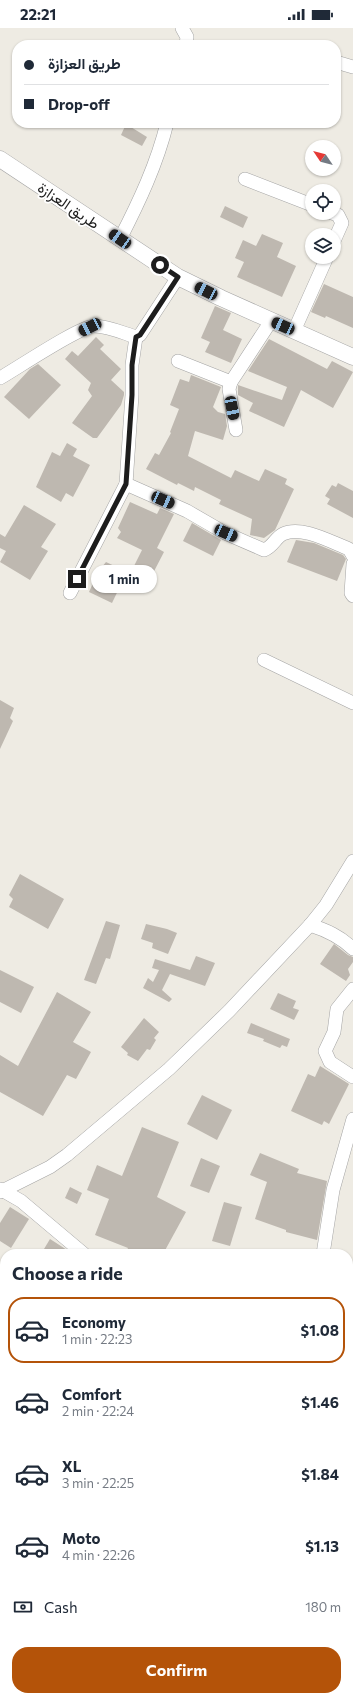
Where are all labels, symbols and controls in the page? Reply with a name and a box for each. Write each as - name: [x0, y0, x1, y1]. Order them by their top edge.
- text: 22:21: [20, 5, 56, 23]
- text: طريق العزازة: [48, 54, 121, 72]
- text: Drop-off: [48, 95, 110, 113]
- north arrow: [305, 140, 341, 176]
- map controls: [305, 140, 341, 264]
- street label: طريق العزازة: [34, 178, 103, 234]
- button: locate: [305, 184, 341, 220]
- car: [107, 227, 133, 251]
- button: layers: [305, 228, 341, 264]
- route start: [151, 256, 169, 274]
- car: [193, 280, 219, 302]
- car: [77, 316, 103, 338]
- car: [270, 316, 296, 336]
- car: [224, 395, 240, 421]
- car: [150, 490, 176, 510]
- car: [213, 523, 239, 543]
- callout: 1 min: [91, 565, 157, 593]
- route end: [68, 570, 86, 588]
- text: 1 min: [109, 571, 139, 587]
- text: Choose a ride: [12, 1262, 123, 1284]
- icon: car: [14, 1312, 50, 1348]
- text: Economy: [62, 1313, 126, 1331]
- text: $1.08: [301, 1321, 339, 1339]
- text: 1 min · 22:23: [62, 1331, 132, 1347]
- icon: car: [14, 1384, 50, 1420]
- text: Comfort: [62, 1385, 122, 1403]
- text: $1.46: [301, 1393, 339, 1411]
- text: 2 min · 22:24: [62, 1403, 134, 1419]
- icon: car: [14, 1456, 50, 1492]
- text: XL: [62, 1457, 81, 1475]
- text: $1.84: [301, 1465, 339, 1483]
- text: 3 min · 22:25: [62, 1475, 134, 1491]
- icon: car: [14, 1528, 50, 1564]
- text: Moto: [62, 1529, 101, 1547]
- text: $1.13: [305, 1537, 339, 1555]
- text: 4 min · 22:26: [62, 1547, 135, 1563]
- icon: cash: [12, 1596, 34, 1618]
- text: Cash: [44, 1598, 78, 1616]
- text: 180 m: [305, 1599, 341, 1615]
- button: Confirm: [12, 1647, 341, 1693]

